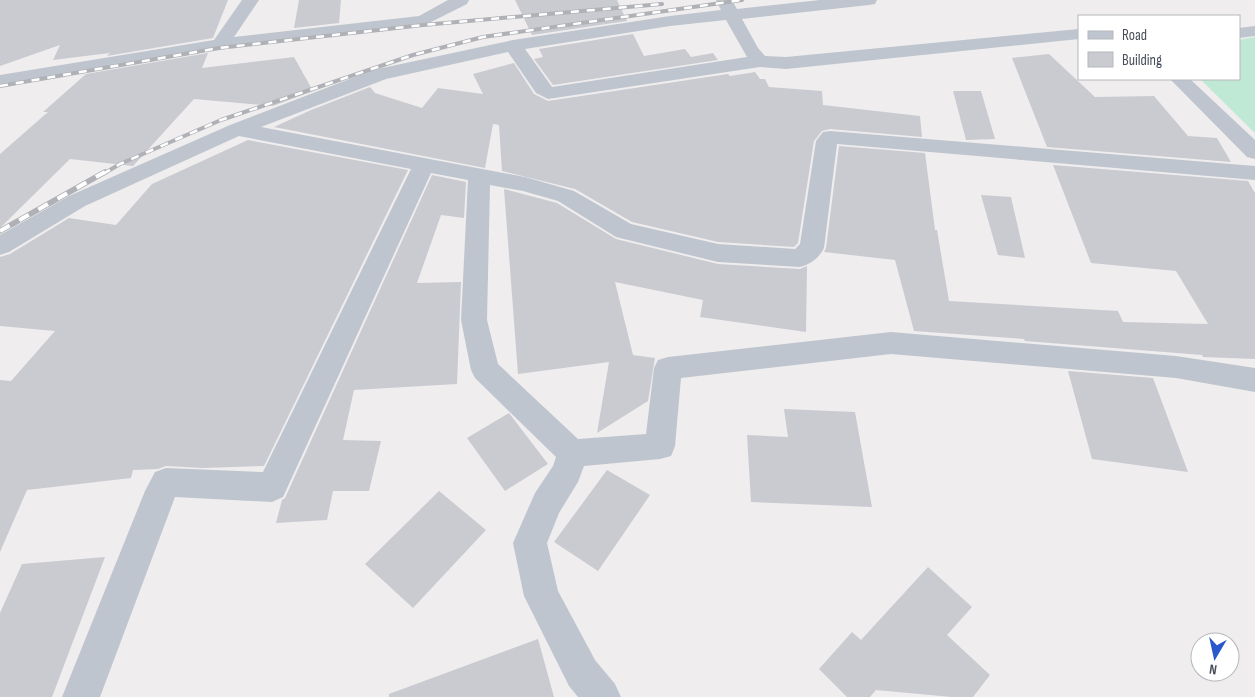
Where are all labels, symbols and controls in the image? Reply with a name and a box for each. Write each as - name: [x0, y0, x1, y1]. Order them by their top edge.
- legend: [1078, 15, 1240, 80]
- text: Road: [1122, 26, 1147, 45]
- text: Building: [1122, 51, 1162, 70]
- north arrow: [1190, 632, 1240, 682]
- text: N: [1208, 660, 1218, 678]

